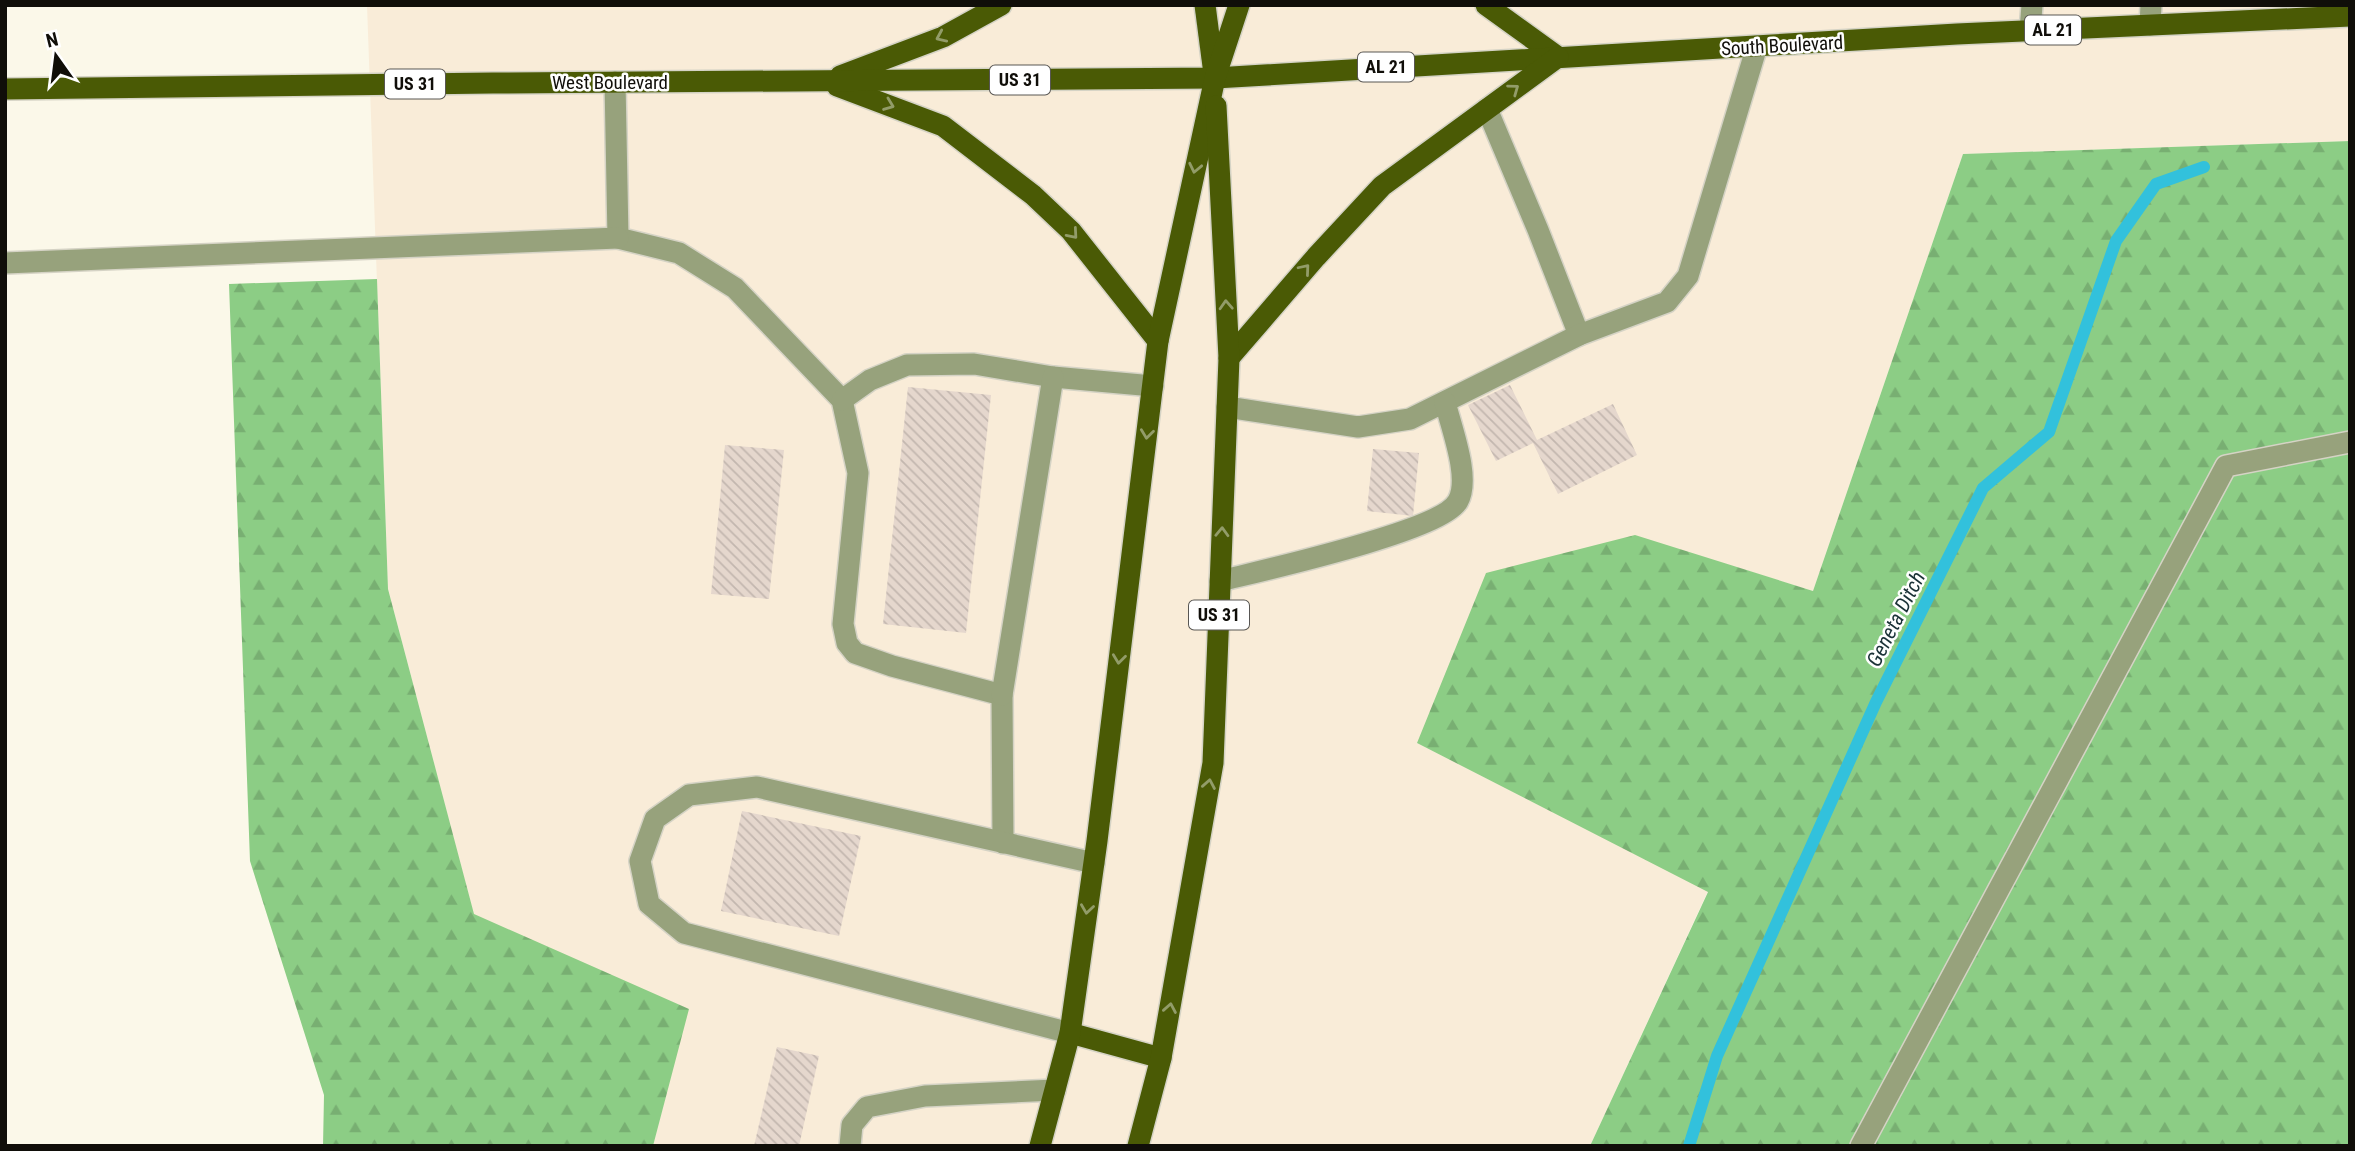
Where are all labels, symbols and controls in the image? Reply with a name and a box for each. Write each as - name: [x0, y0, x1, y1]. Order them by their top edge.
- road number: AL 21: [2025, 15, 2081, 44]
- north arrow: [21, 21, 91, 91]
- text: N: [44, 27, 60, 53]
- one-way arrow: [936, 29, 948, 43]
- street label: South Boulevard: [1720, 31, 1844, 60]
- road number: AL 21: [1358, 52, 1414, 82]
- road number: US 31: [990, 66, 1050, 94]
- road number: US 31: [385, 70, 445, 98]
- street label: West Boulevard: [552, 71, 668, 94]
- one-way arrow: [1506, 85, 1519, 98]
- one-way arrow: [883, 97, 895, 111]
- one-way arrow: [1189, 162, 1204, 174]
- one-way arrow: [1065, 226, 1077, 239]
- one-way arrow: [1297, 264, 1309, 277]
- one-way arrow: [1219, 299, 1234, 310]
- one-way arrow: [1140, 428, 1155, 439]
- one-way arrow: [1215, 526, 1230, 537]
- water label: Geneta Ditch: [1862, 568, 1930, 670]
- road number: US 31: [1189, 600, 1249, 630]
- one-way arrow: [1112, 654, 1127, 665]
- one-way arrow: [1201, 778, 1216, 790]
- one-way arrow: [1080, 903, 1095, 915]
- one-way arrow: [1162, 1002, 1177, 1014]

